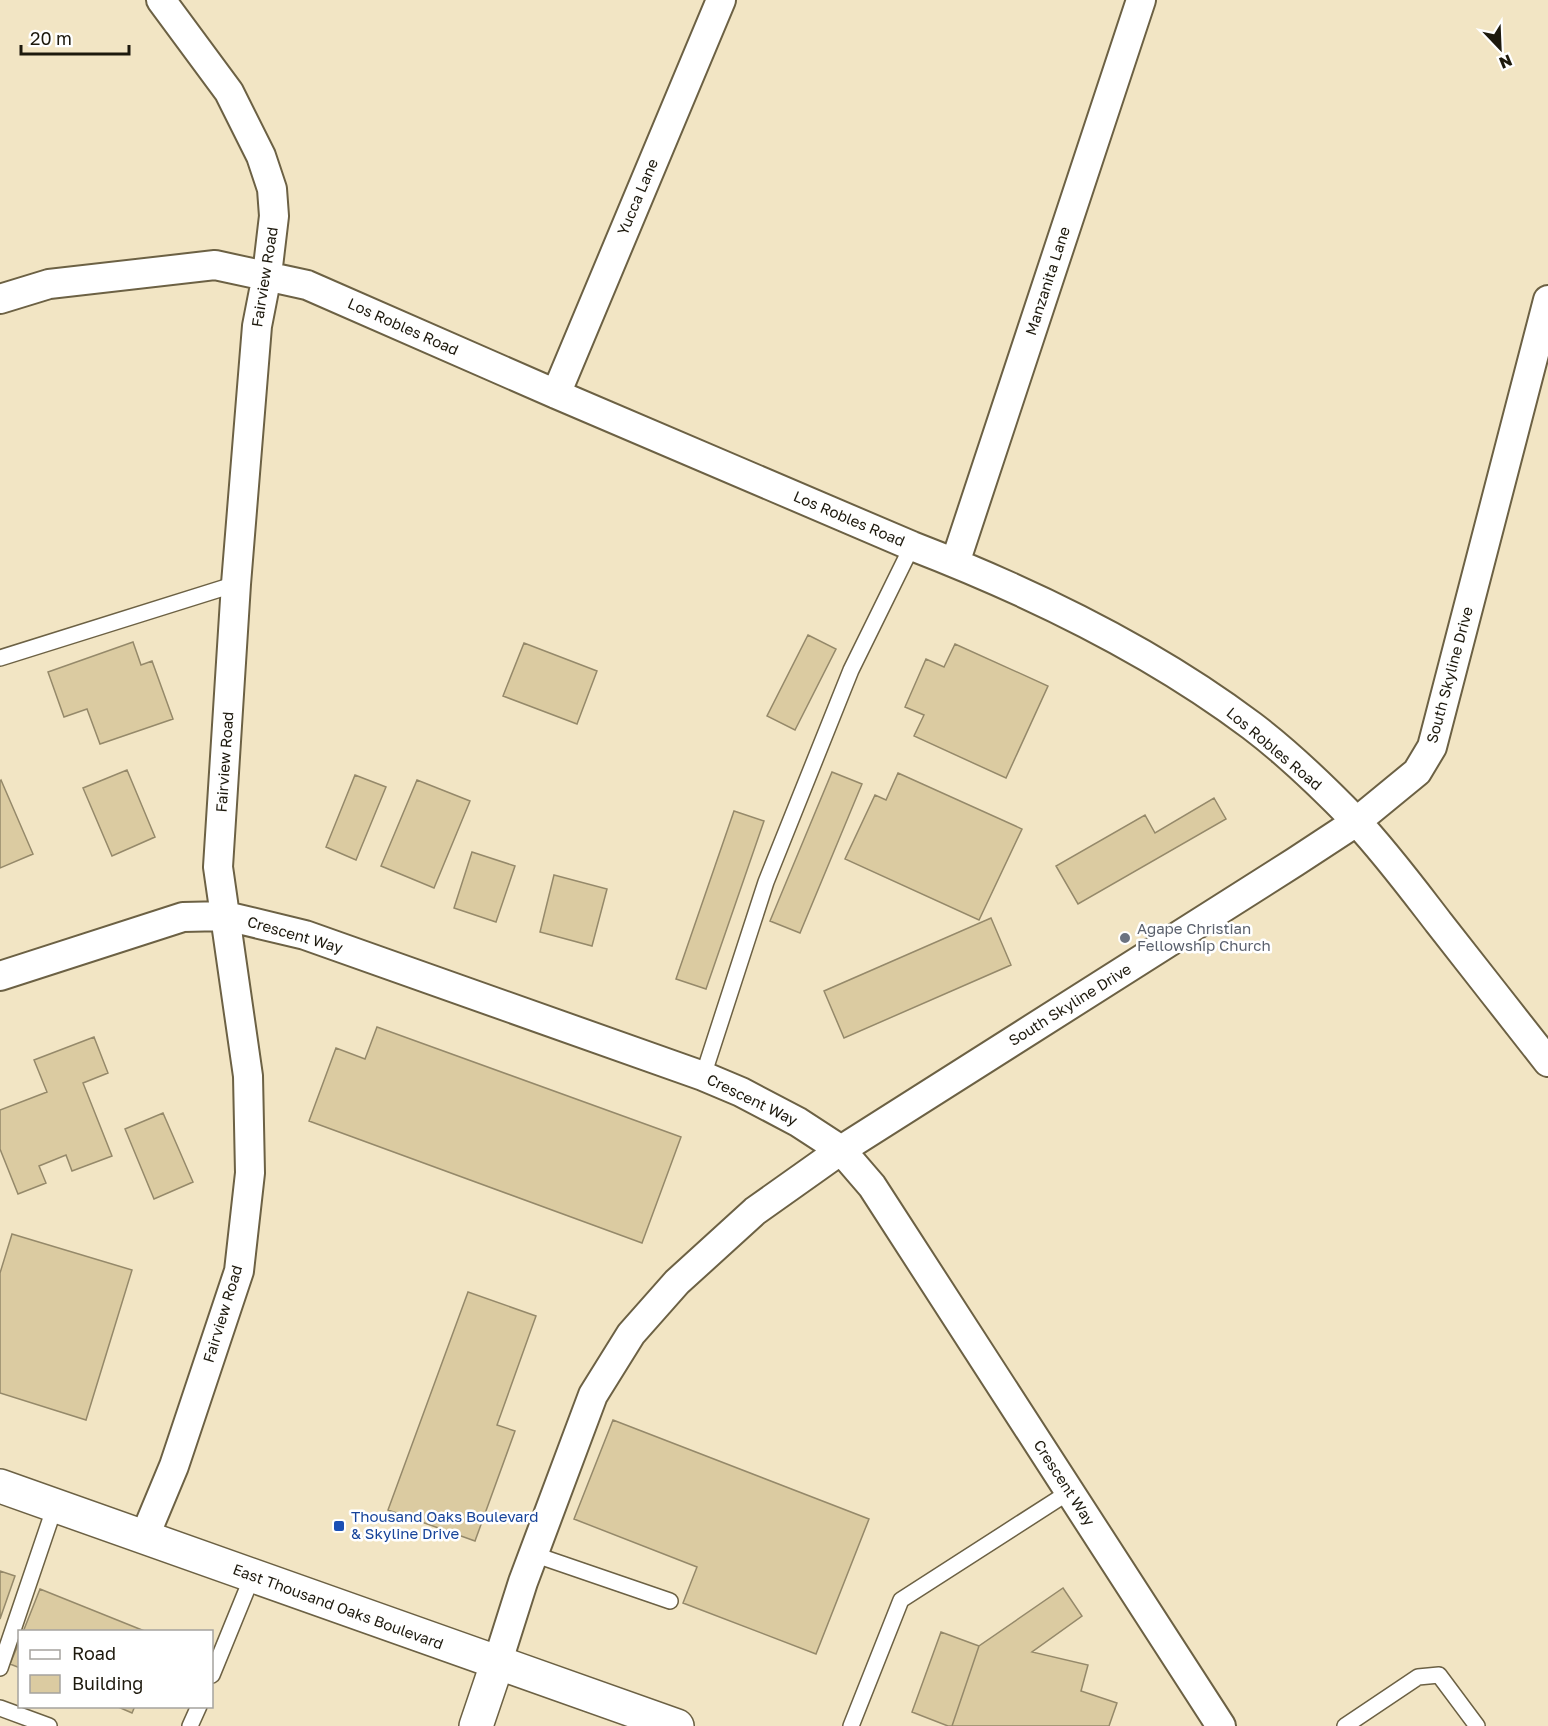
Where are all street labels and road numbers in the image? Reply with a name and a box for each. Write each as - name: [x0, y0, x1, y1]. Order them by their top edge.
- street label: Yucca Lane: [613, 155, 661, 238]
- street label: Manzanita Lane: [1021, 224, 1073, 337]
- street label: Fairview Road: [247, 226, 281, 328]
- street label: Los Robles Road: [345, 294, 462, 359]
- street label: Los Robles Road: [791, 487, 908, 550]
- street label: South Skyline Drive: [1422, 604, 1476, 745]
- street label: Los Robles Road: [1223, 703, 1326, 793]
- street label: Fairview Road: [212, 711, 237, 813]
- street label: Crescent Way: [245, 912, 346, 956]
- street label: South Skyline Drive: [1005, 959, 1134, 1049]
- street label: Crescent Way: [704, 1069, 801, 1129]
- street label: Fairview Road: [199, 1263, 245, 1365]
- street label: Crescent Way: [1030, 1436, 1100, 1529]
- street label: East Thousand Oaks Boulevard: [231, 1560, 446, 1653]

